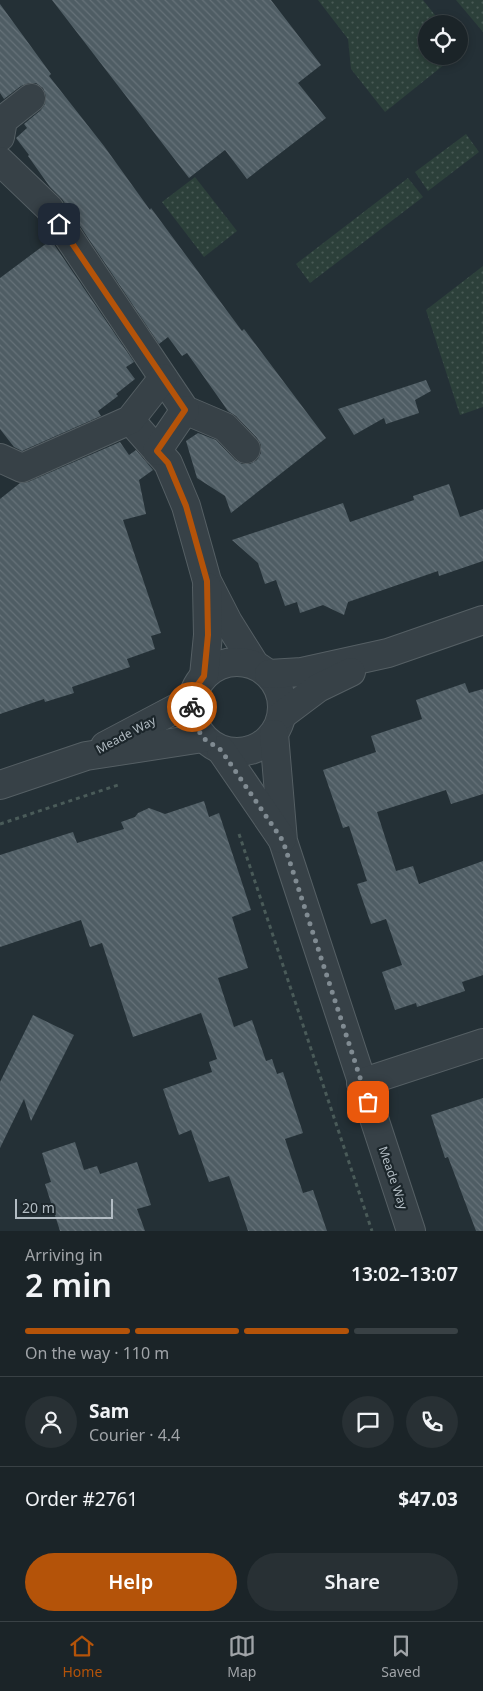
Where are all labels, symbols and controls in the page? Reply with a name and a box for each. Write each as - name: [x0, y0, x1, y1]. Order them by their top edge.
- map controls: [418, 15, 468, 65]
- button: locate: [418, 15, 468, 65]
- pin: [38, 203, 80, 245]
- icon: home: [45, 210, 73, 238]
- courier: [167, 682, 217, 732]
- icon: bike: [178, 693, 206, 721]
- street label: Meade Way: [93, 711, 159, 757]
- pin: [347, 1081, 389, 1123]
- icon: bag: [354, 1088, 382, 1116]
- street label: Meade Way: [375, 1144, 412, 1212]
- scale bar: [15, 1196, 112, 1219]
- text: 20 m: [22, 1198, 55, 1217]
- text: Arriving in: [25, 1244, 103, 1266]
- text: 13:02–13:07: [351, 1261, 458, 1287]
- text: 2 min: [25, 1263, 112, 1306]
- text: On the way · 110 m: [25, 1342, 169, 1364]
- button: person: [25, 1396, 77, 1448]
- button: chat: [342, 1396, 394, 1448]
- button: phone: [406, 1396, 458, 1448]
- text: Sam: [89, 1398, 129, 1424]
- text: Courier · 4.4: [89, 1424, 180, 1446]
- text: Order #2761: [25, 1486, 138, 1512]
- text: $47.03: [398, 1486, 458, 1512]
- button: Help: [25, 1553, 237, 1611]
- button: Share: [247, 1553, 458, 1611]
- tab: Home: [62, 1632, 102, 1681]
- tab: Map: [227, 1632, 256, 1681]
- tab: Saved: [381, 1632, 421, 1681]

